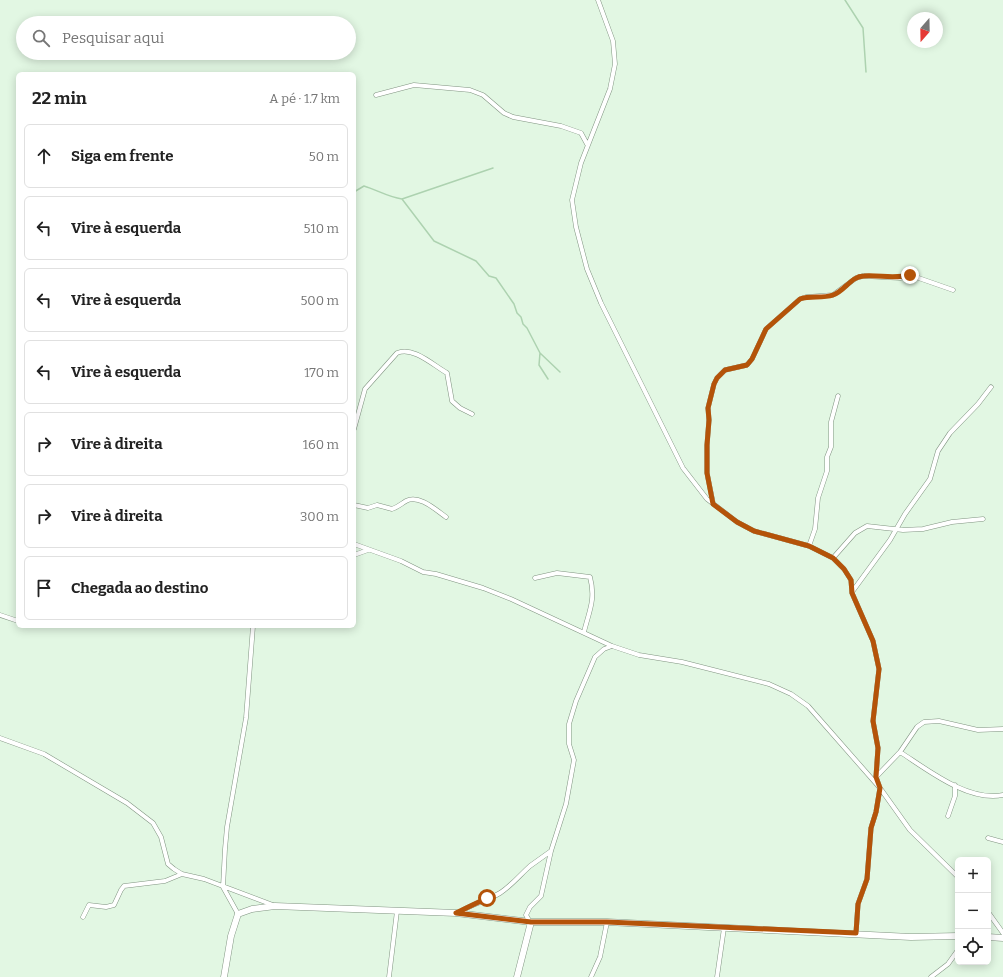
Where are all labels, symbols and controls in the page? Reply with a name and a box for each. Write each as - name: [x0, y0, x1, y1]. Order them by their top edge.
- north arrow: [907, 12, 943, 48]
- search box: [16, 16, 356, 60]
- icon: search: [30, 27, 52, 49]
- text: Pesquisar aqui: [62, 29, 164, 47]
- text: 22 min: [32, 88, 87, 109]
- text: A pé · 1.7 km: [269, 91, 340, 106]
- icon: ahead: [33, 145, 55, 167]
- text: Siga em frente: [71, 147, 174, 165]
- text: 50 m: [309, 149, 339, 164]
- icon: left: [33, 217, 55, 239]
- text: Vire à esquerda: [71, 219, 181, 237]
- text: 510 m: [304, 221, 339, 236]
- route end: [901, 266, 919, 284]
- icon: left: [33, 289, 55, 311]
- text: Vire à esquerda: [71, 291, 181, 309]
- text: 500 m: [300, 293, 339, 308]
- icon: left: [33, 361, 55, 383]
- text: Vire à esquerda: [71, 363, 181, 381]
- text: 170 m: [304, 365, 339, 380]
- icon: right: [33, 433, 55, 455]
- text: Vire à direita: [71, 435, 163, 453]
- text: 160 m: [303, 437, 339, 452]
- icon: right: [33, 505, 55, 527]
- text: Vire à direita: [71, 507, 163, 525]
- text: 300 m: [300, 509, 339, 524]
- icon: arrive: [33, 577, 55, 599]
- text: Chegada ao destino: [71, 579, 208, 597]
- map controls: [955, 857, 991, 965]
- button: +: [955, 857, 991, 893]
- route start: [478, 889, 496, 907]
- button: −: [955, 893, 991, 929]
- button: locate: [955, 929, 991, 965]

